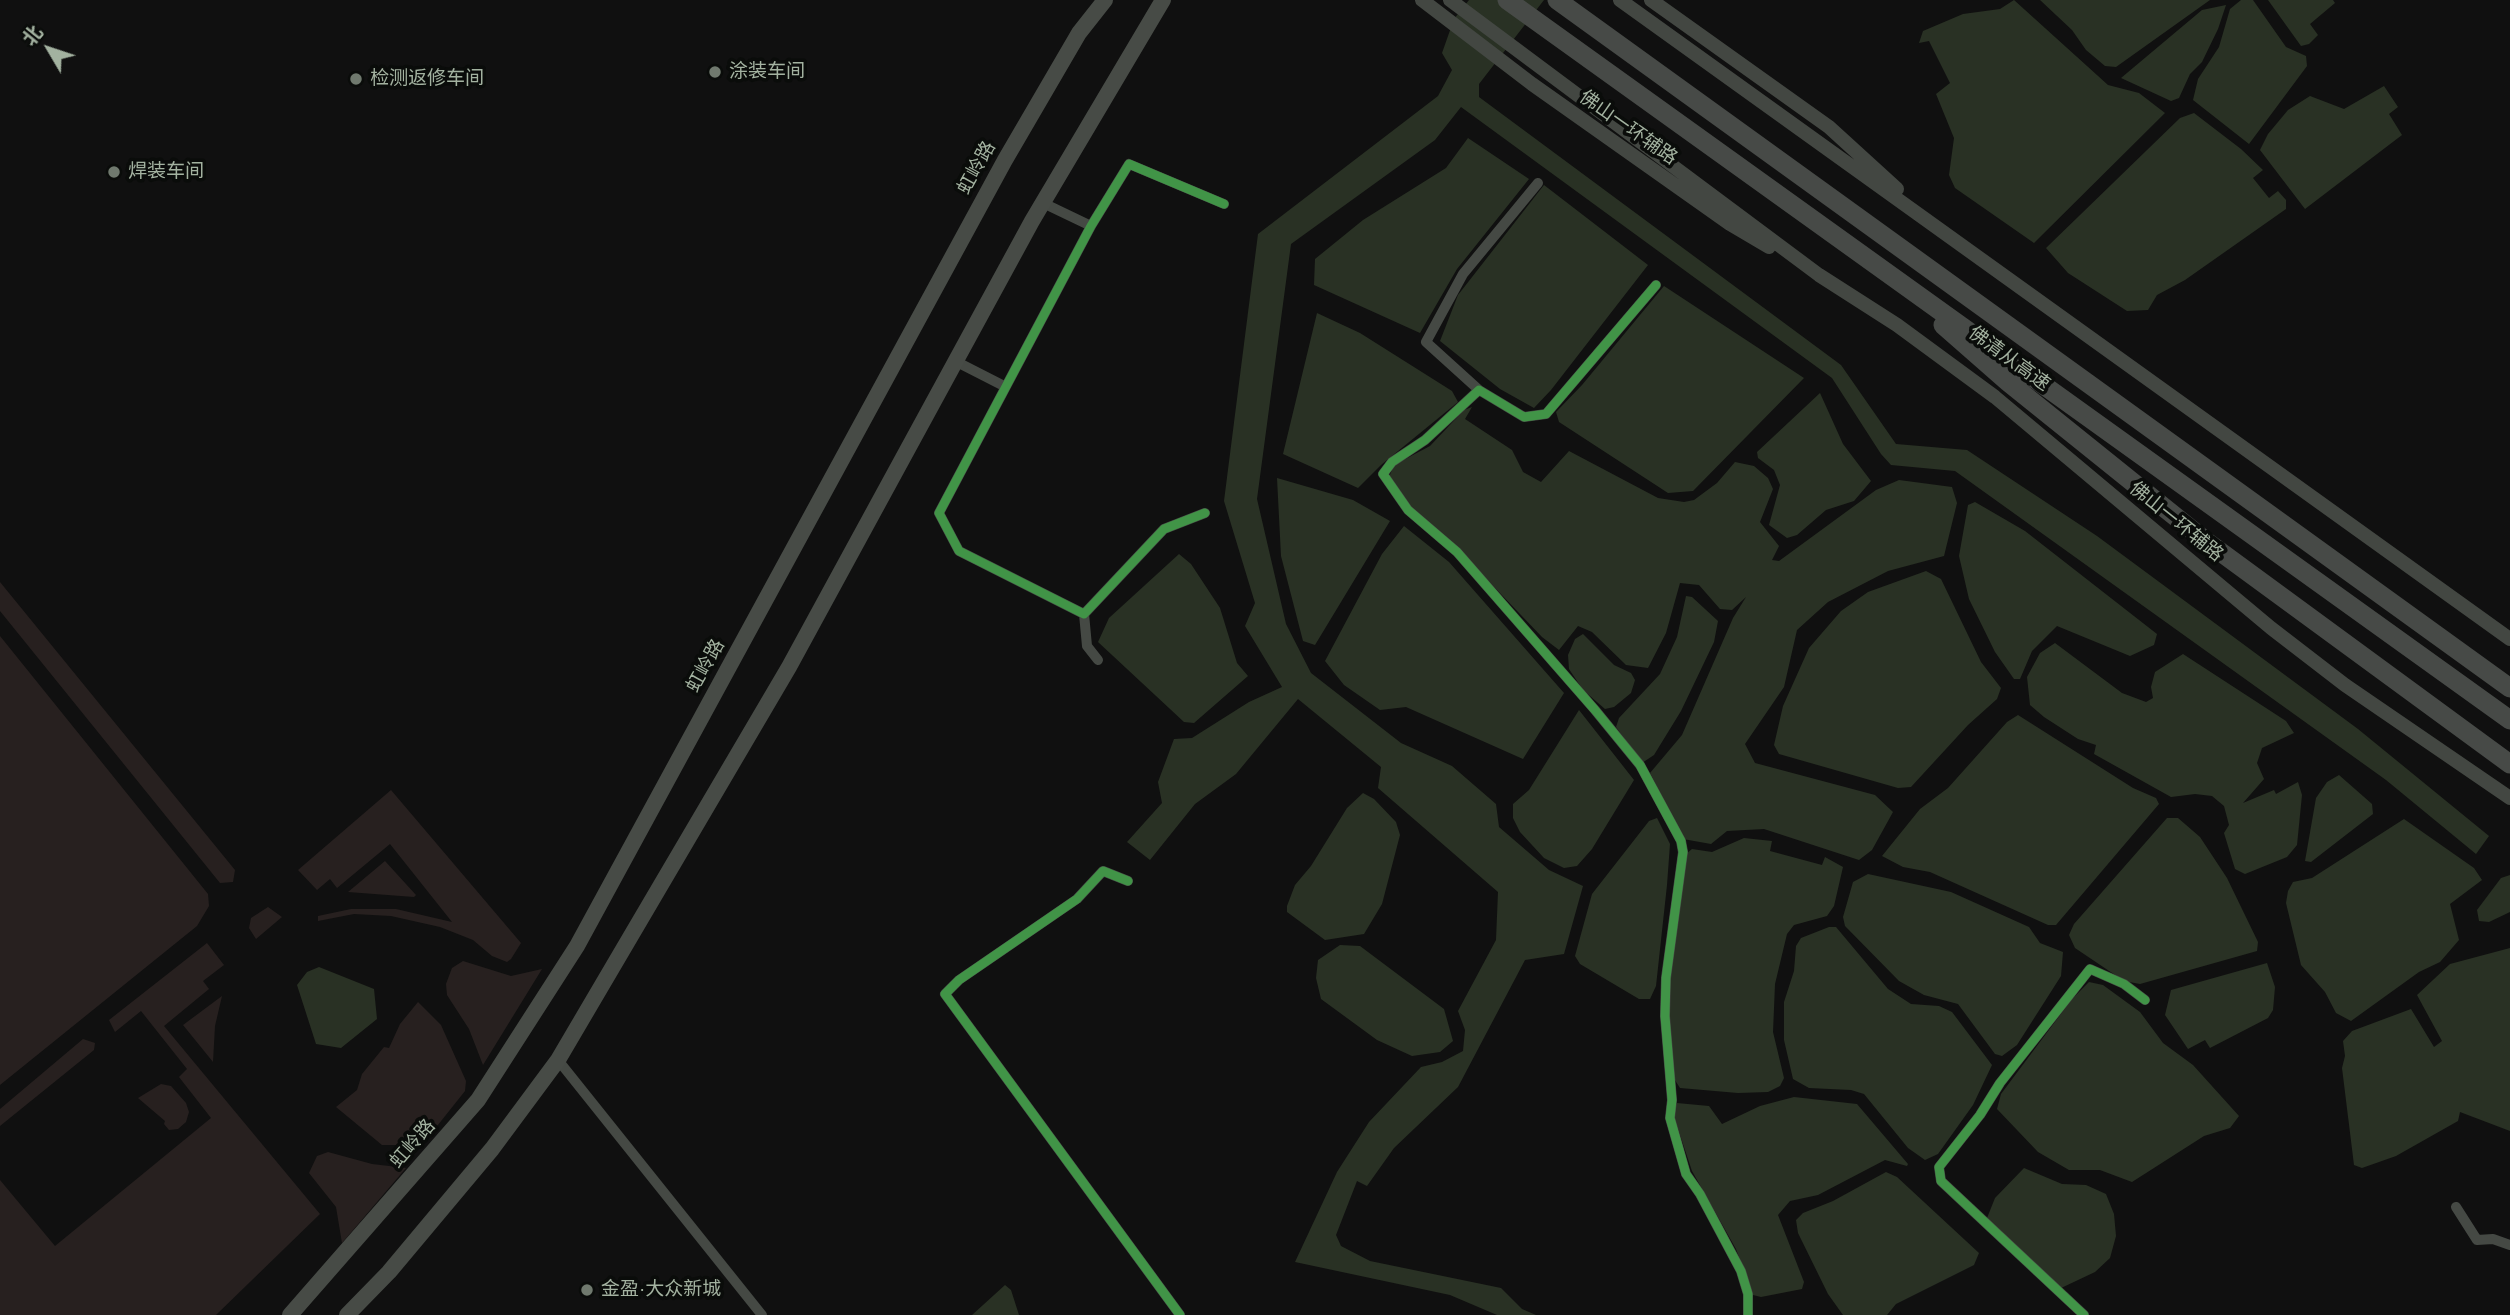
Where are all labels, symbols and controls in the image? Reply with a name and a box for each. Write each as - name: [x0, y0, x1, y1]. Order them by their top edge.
- north arrow: [14, 14, 84, 84]
- text: 北: [18, 21, 46, 49]
- place label: 涂装车间: [729, 61, 805, 83]
- marker: 涂装车间: [707, 64, 723, 80]
- place label: 检测返修车间: [370, 68, 484, 90]
- marker: 检测返修车间: [348, 71, 364, 87]
- street label: 佛山一环辅路: [1575, 86, 1681, 170]
- street label: 虹岭路: [953, 138, 1001, 198]
- place label: 焊装车间: [128, 161, 204, 183]
- marker: 焊装车间: [106, 164, 122, 180]
- street label: 佛清从高速: [1964, 322, 2054, 396]
- street label: 佛山一环辅路: [2125, 477, 2227, 567]
- street label: 虹岭路: [682, 636, 730, 696]
- street label: 虹岭路: [386, 1115, 440, 1173]
- place label: 金盈·大众新城: [601, 1279, 721, 1301]
- marker: 金盈·大众新城: [579, 1282, 595, 1298]

